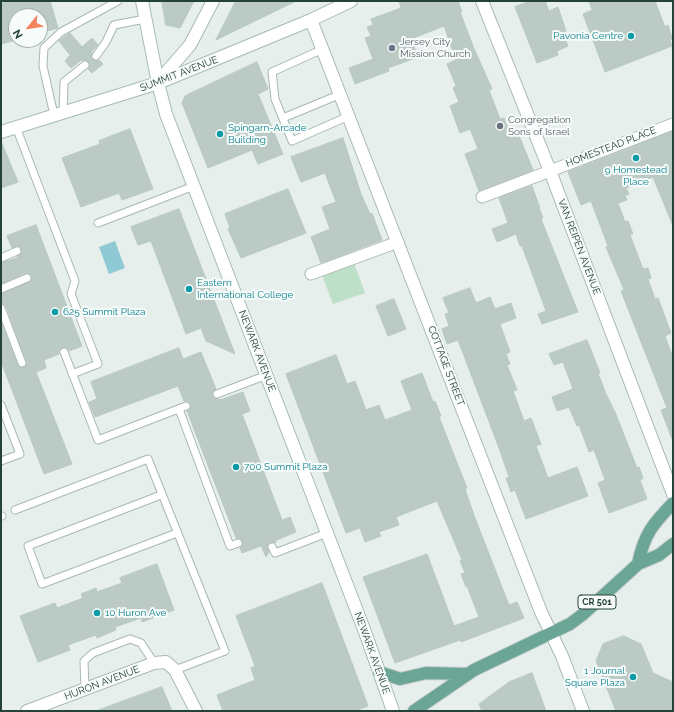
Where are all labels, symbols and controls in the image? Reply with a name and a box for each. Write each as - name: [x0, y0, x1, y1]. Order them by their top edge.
- north arrow: [8, 8, 48, 48]
- text: N: [10, 27, 26, 41]
- place label: Pavonia Centre: [553, 30, 623, 42]
- marker: Pavonia Centre: [626, 31, 636, 41]
- place label: Jersey City Mission Church: [400, 36, 470, 60]
- marker: Jersey City Mission Church: [387, 43, 397, 53]
- street label: SUMMIT AVENUE: [138, 54, 220, 94]
- place label: Congregation Sons of Israel: [508, 114, 571, 138]
- marker: Congregation Sons of Israel: [495, 121, 505, 131]
- place label: Spingarn-Arcade Building: [228, 122, 307, 146]
- street label: HOMESTEAD PLACE: [564, 124, 658, 170]
- marker: Spingarn-Arcade Building: [215, 129, 225, 139]
- marker: 9 Homestead Place: [631, 153, 641, 163]
- place label: 9 Homestead Place: [605, 164, 667, 188]
- street label: VAN REIPEN AVENUE: [555, 198, 603, 296]
- place label: Eastern International College: [197, 277, 293, 300]
- marker: Eastern International College: [184, 284, 194, 294]
- place label: 625 Summit Plaza: [63, 306, 145, 318]
- marker: 625 Summit Plaza: [50, 307, 60, 317]
- street label: NEWARK AVENUE: [236, 309, 278, 393]
- street label: COTTAGE STREET: [425, 324, 467, 408]
- place label: 700 Summit Plaza: [244, 461, 327, 473]
- marker: 700 Summit Plaza: [231, 462, 241, 472]
- road number: CR 501: [578, 595, 616, 609]
- place label: 10 Huron Ave: [105, 607, 166, 619]
- marker: 10 Huron Ave: [92, 608, 102, 618]
- street label: NEWARK AVENUE: [352, 610, 392, 696]
- street label: HURON AVENUE: [63, 663, 141, 703]
- place label: 1 Journal Square Plaza: [565, 665, 625, 688]
- marker: 1 Journal Square Plaza: [628, 672, 638, 682]

